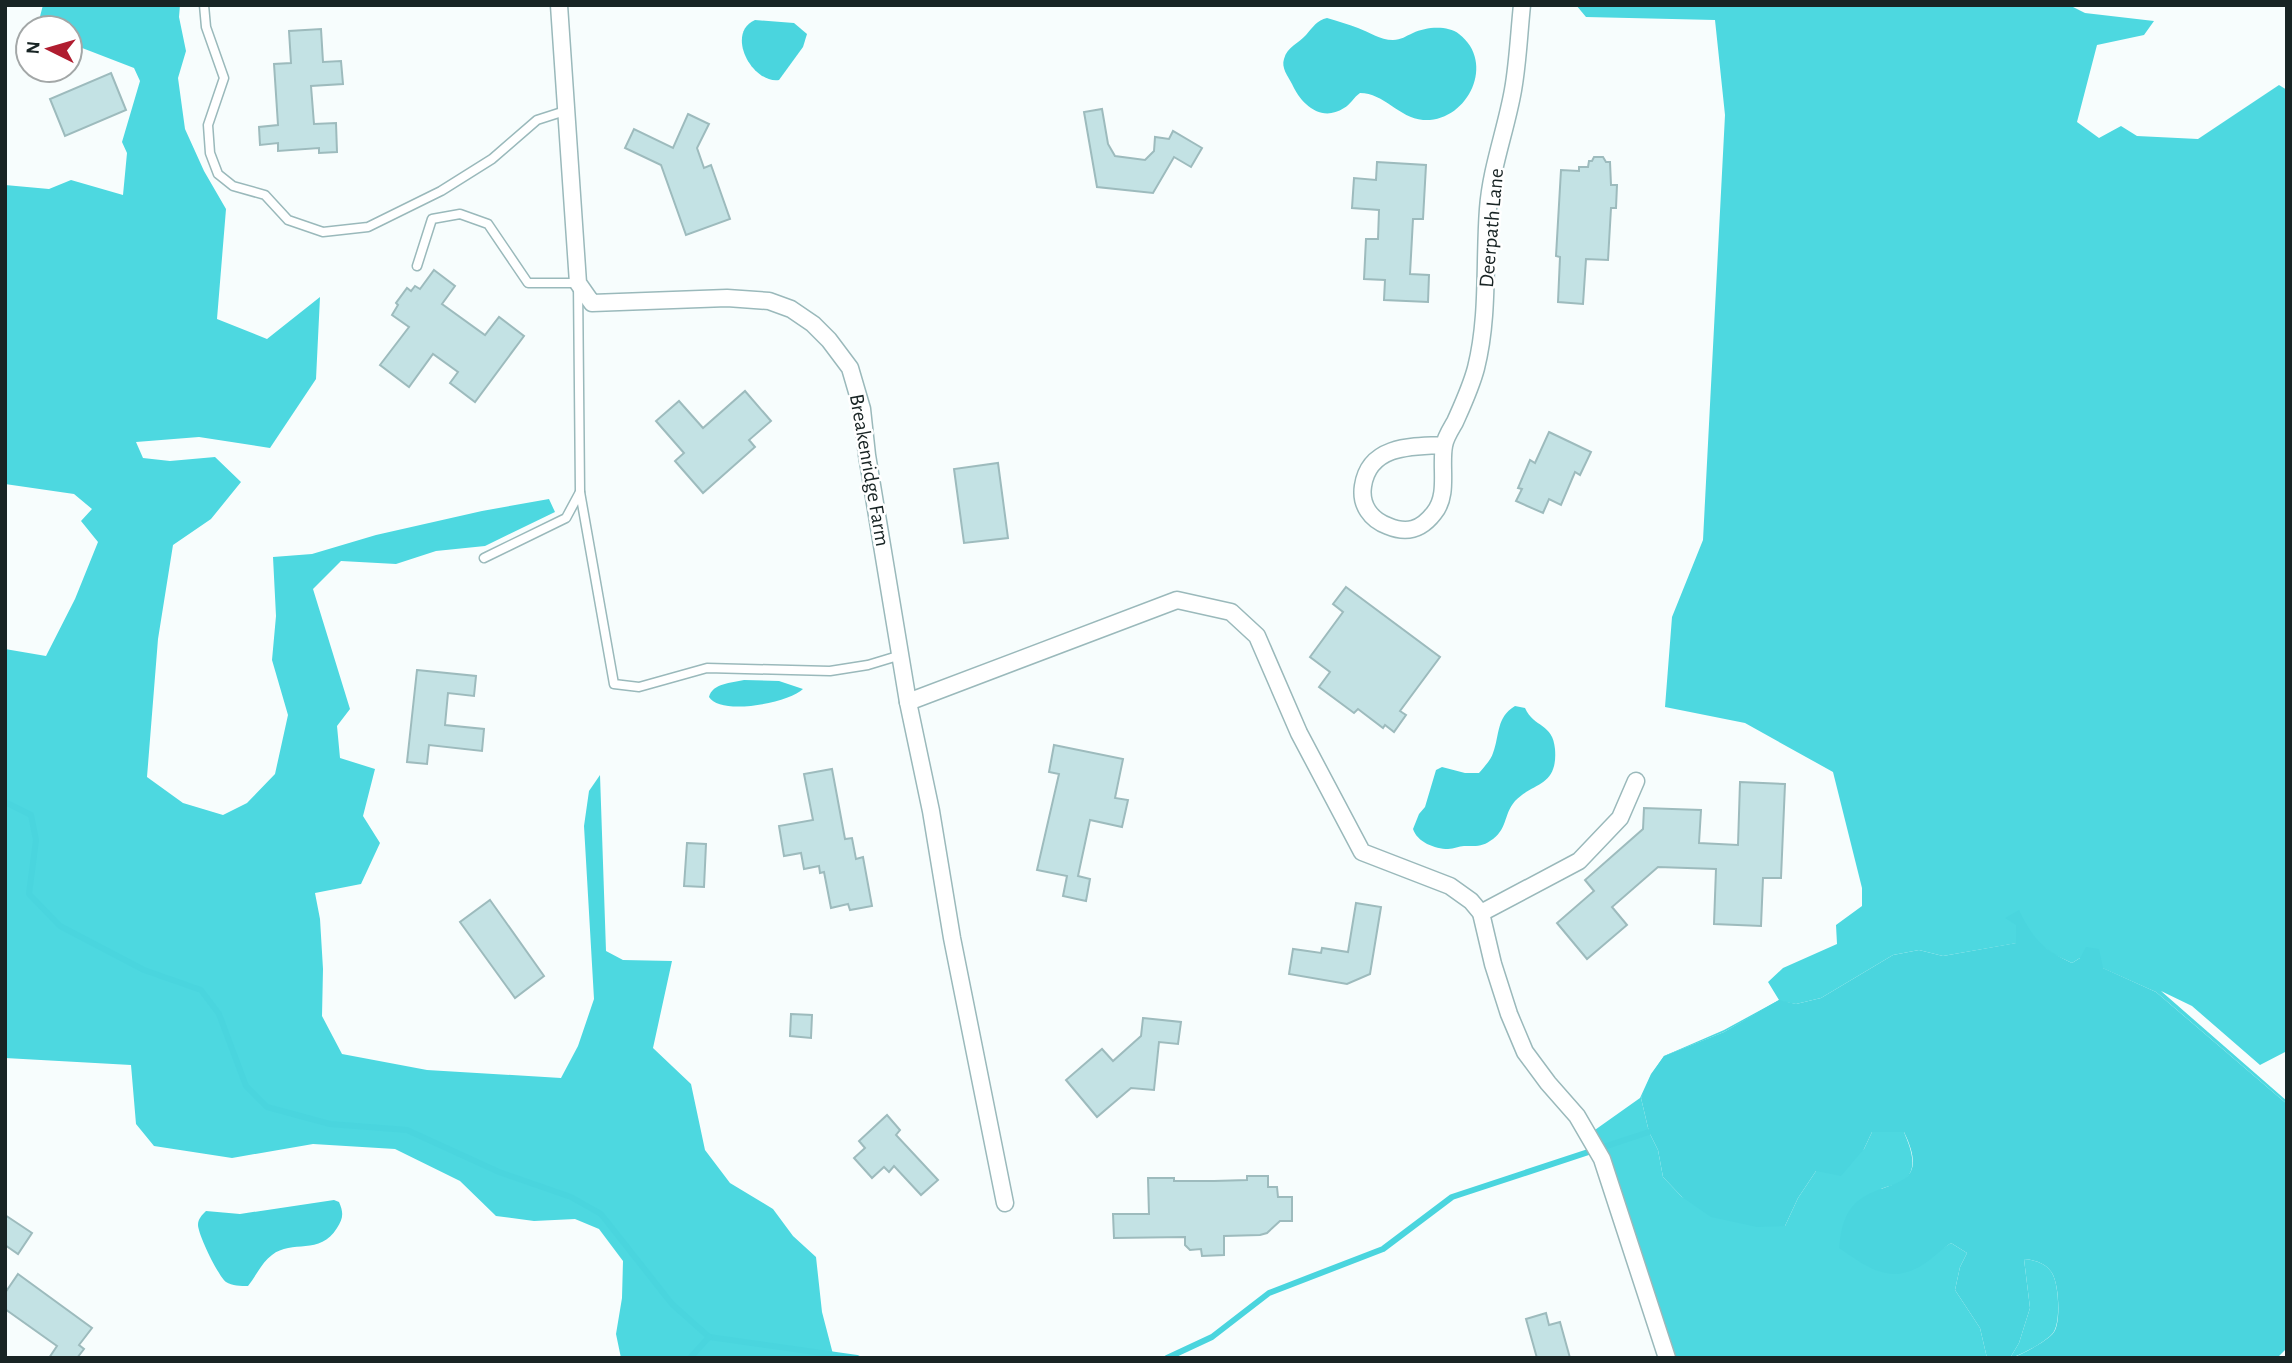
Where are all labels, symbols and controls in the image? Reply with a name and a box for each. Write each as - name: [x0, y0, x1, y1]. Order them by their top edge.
- north arrow: [14, 14, 84, 84]
- text: N: [24, 40, 44, 55]
- street label: Deerpath Lane: [1476, 167, 1507, 289]
- street label: Breakenridge Farm: [846, 392, 893, 548]

